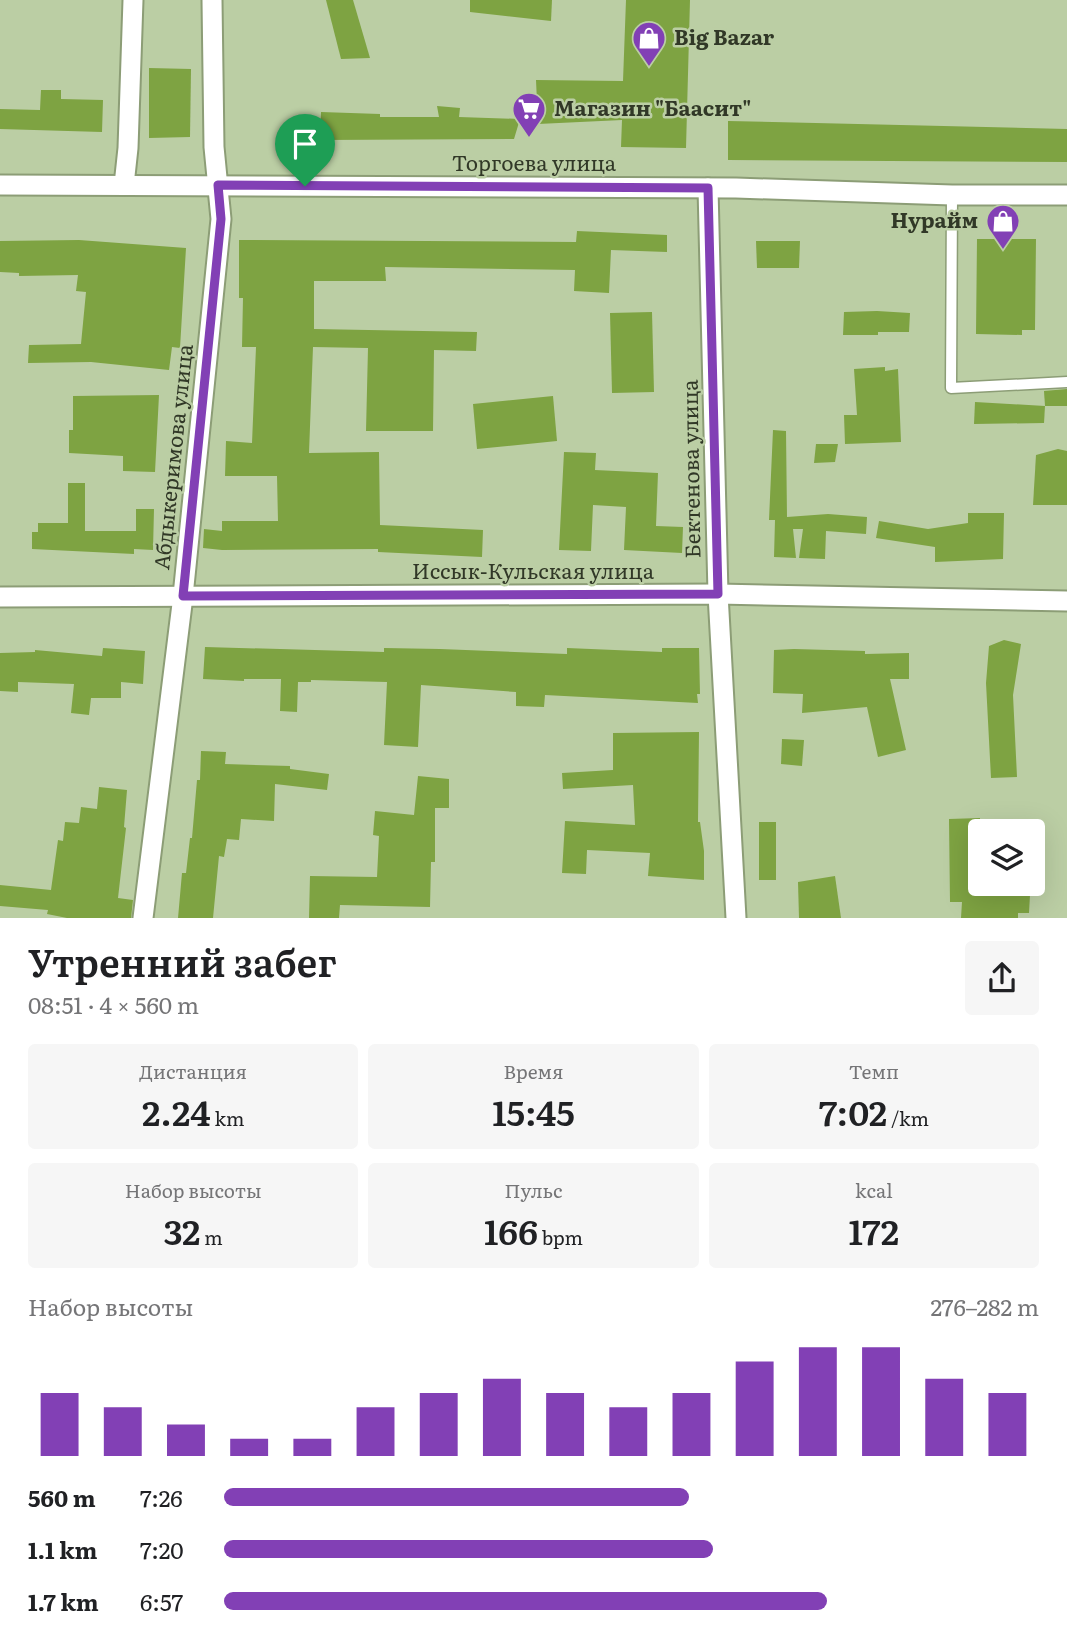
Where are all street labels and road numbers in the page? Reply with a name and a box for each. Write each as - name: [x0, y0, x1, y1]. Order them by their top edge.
- street label: Торгоева улица: [452, 146, 617, 177]
- street label: Абдыкеримова улица: [144, 342, 199, 571]
- street label: Бектенова улица: [672, 379, 707, 559]
- street label: Иссык-Кульская улица: [412, 554, 655, 585]

